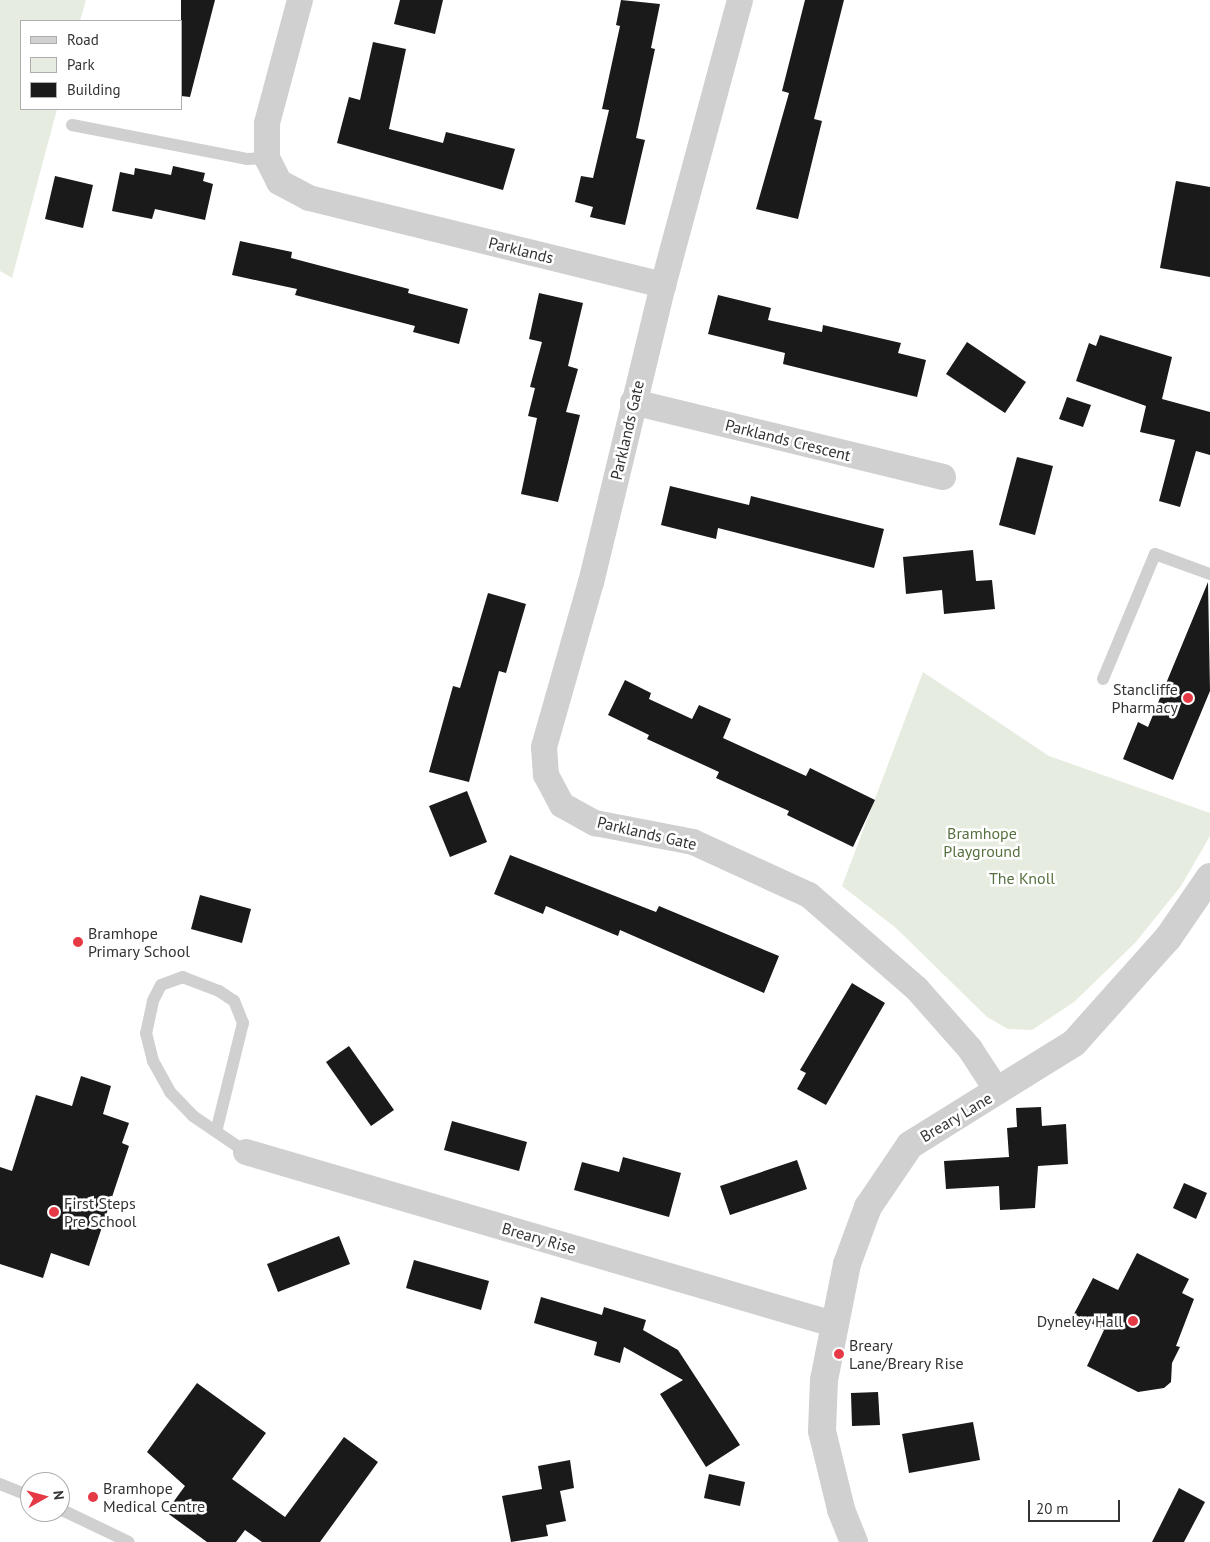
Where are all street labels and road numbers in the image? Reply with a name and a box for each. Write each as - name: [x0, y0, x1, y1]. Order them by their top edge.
- street label: Parklands: [487, 233, 555, 267]
- street label: Parklands Gate: [606, 378, 648, 482]
- street label: Parklands Crescent: [723, 415, 853, 465]
- street label: Parklands Gate: [595, 812, 699, 854]
- street label: Breary Lane: [916, 1088, 996, 1146]
- street label: Breary Rise: [499, 1218, 579, 1258]

